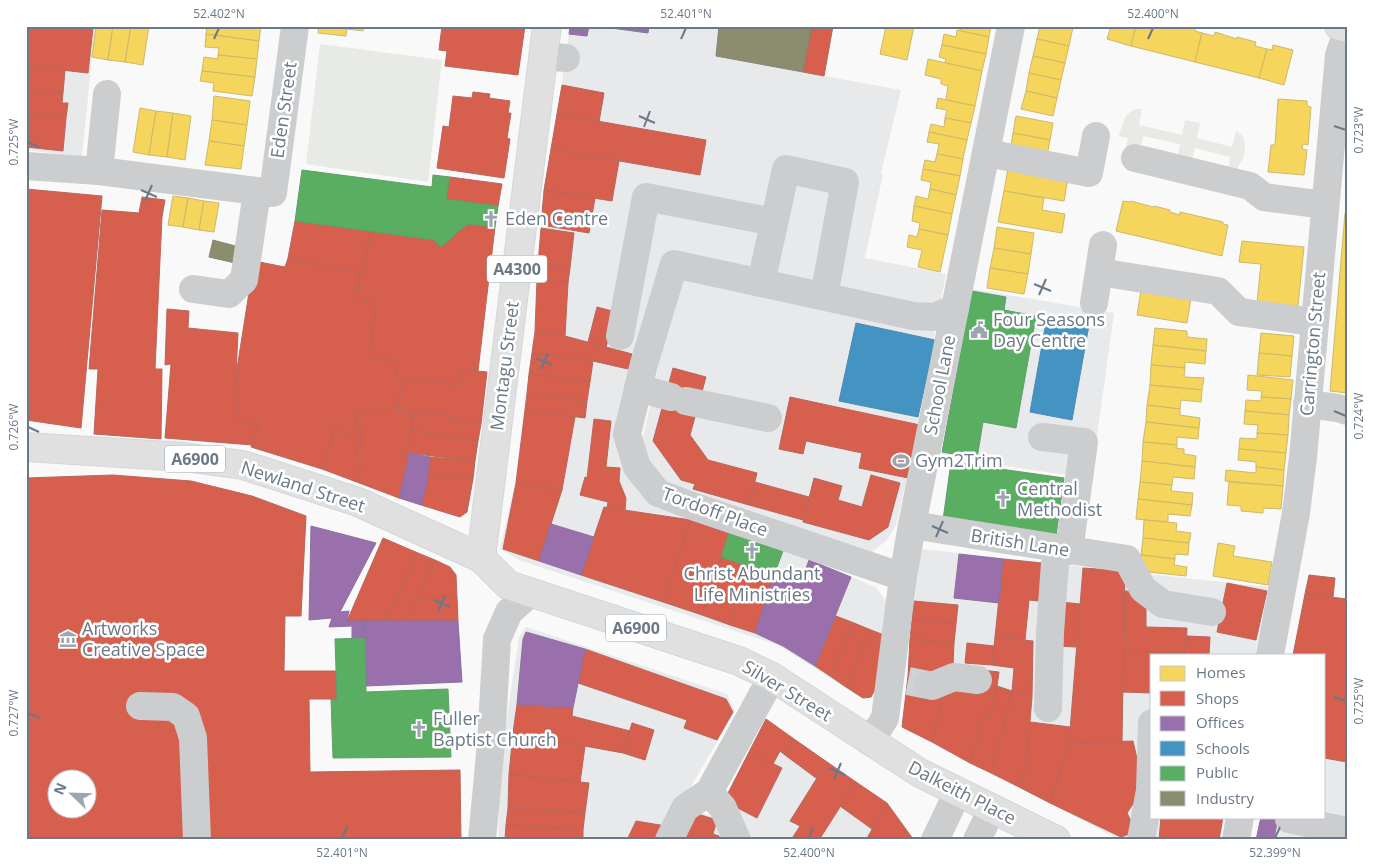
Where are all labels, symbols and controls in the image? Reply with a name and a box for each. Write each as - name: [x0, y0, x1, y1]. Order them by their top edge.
- text: 52.402°N: [193, 5, 245, 22]
- text: 52.401°N: [660, 5, 712, 22]
- text: 52.400°N: [1127, 5, 1179, 22]
- street label: Eden Street: [264, 60, 302, 160]
- text: 0.723°W: [1350, 107, 1367, 153]
- text: 0.725°W: [5, 119, 22, 165]
- place label: Eden Centre: [505, 206, 608, 230]
- church icon: Eden Centre: [481, 209, 501, 229]
- road number: A4300: [487, 255, 547, 282]
- street label: Carrington Street: [1294, 271, 1330, 417]
- street label: Montagu Street: [484, 300, 524, 432]
- place label: Four Seasons Day Centre: [993, 307, 1105, 352]
- public building icon: Four Seasons Day Centre: [969, 320, 989, 340]
- street label: School Lane: [918, 333, 960, 437]
- text: 0.724°W: [1350, 393, 1367, 439]
- text: 0.726°W: [5, 404, 22, 450]
- road number: A6900: [165, 446, 225, 472]
- place label: Gym2Trim: [915, 448, 1003, 472]
- sports icon: Gym2Trim: [891, 451, 911, 471]
- street label: Newland Street: [238, 455, 368, 517]
- place label: Central Methodist: [1017, 476, 1102, 521]
- street label: Tordoff Place: [659, 481, 772, 541]
- church icon: Central Methodist: [993, 489, 1013, 509]
- street label: British Lane: [969, 522, 1071, 562]
- church icon: Christ Abundant Life Ministries: [742, 541, 762, 561]
- place label: Christ Abundant Life Ministries: [684, 561, 820, 606]
- road number: A6900: [606, 614, 666, 641]
- place label: Artworks Creative Space: [82, 616, 205, 661]
- museum icon: Artworks Creative Space: [58, 629, 78, 649]
- street label: Silver Street: [738, 654, 837, 726]
- legend: [1150, 654, 1326, 818]
- text: Homes: [1196, 662, 1246, 682]
- text: 0.725°W: [1350, 678, 1367, 724]
- text: Shops: [1196, 688, 1239, 708]
- text: 0.727°W: [5, 690, 22, 736]
- place label: Fuller Baptist Church: [433, 706, 557, 751]
- text: Offices: [1196, 712, 1244, 732]
- church icon: Fuller Baptist Church: [409, 719, 429, 739]
- text: Schools: [1196, 738, 1250, 758]
- street label: Dalkeith Place: [904, 755, 1020, 830]
- text: Public: [1196, 762, 1238, 782]
- north arrow: [48, 768, 98, 818]
- text: N: [49, 780, 71, 798]
- text: Industry: [1196, 788, 1254, 808]
- text: 52.401°N: [316, 844, 368, 861]
- text: 52.400°N: [783, 844, 835, 861]
- text: 52.399°N: [1249, 844, 1301, 861]

